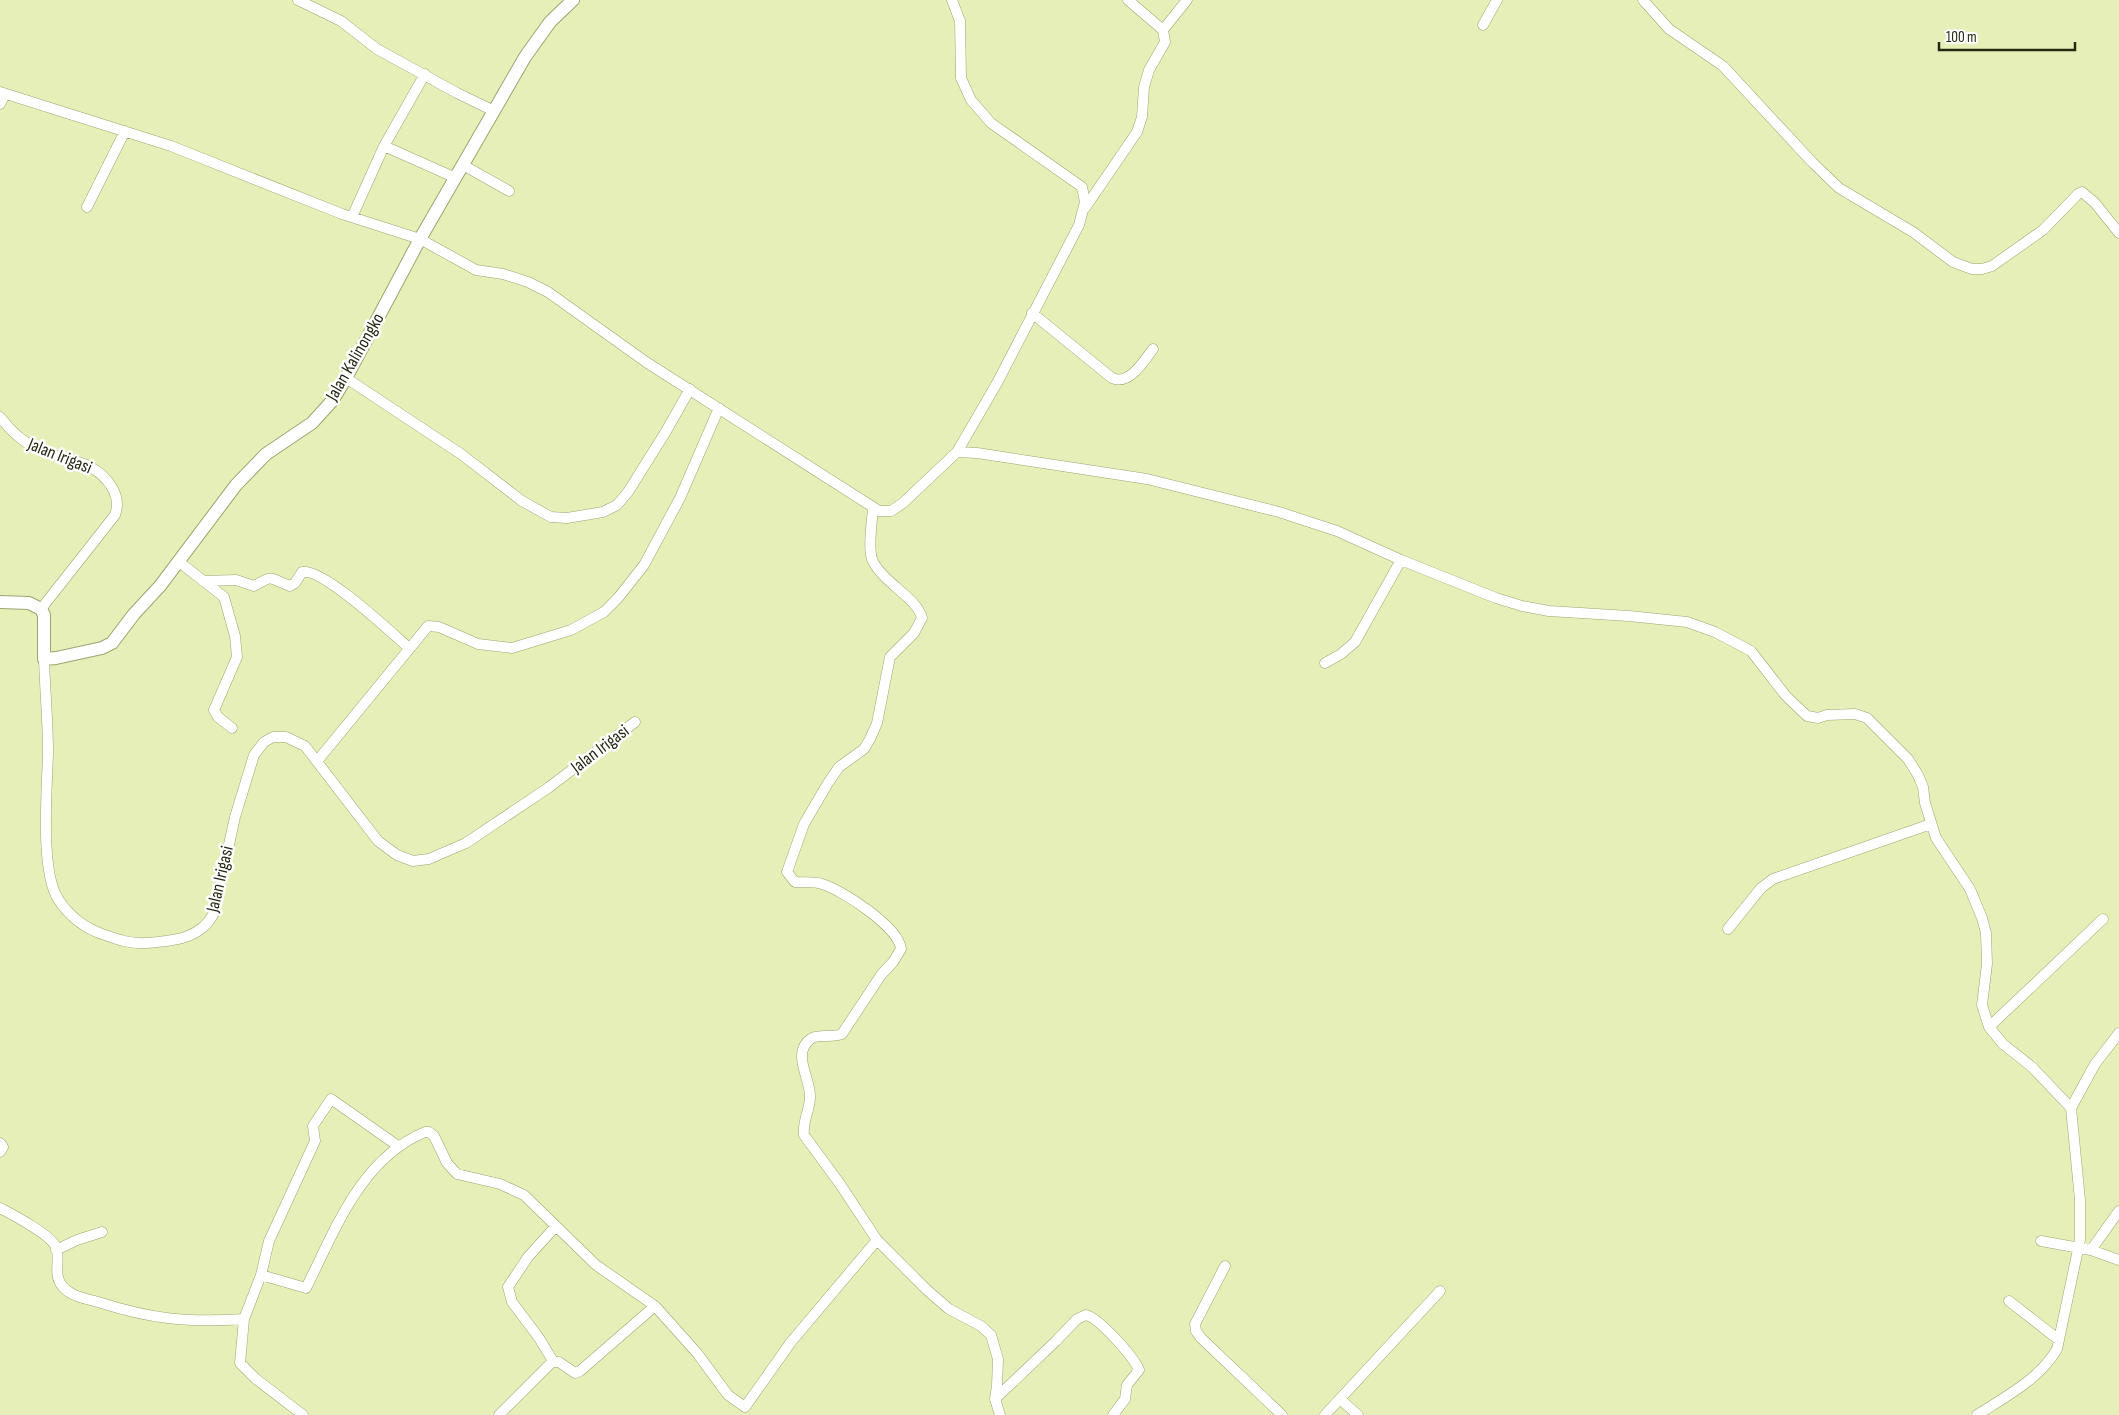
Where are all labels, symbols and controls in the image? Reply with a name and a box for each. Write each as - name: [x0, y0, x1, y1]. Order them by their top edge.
- scale bar: [1939, 20, 2075, 52]
- text: 100 m: [1946, 28, 1977, 47]
- street label: Jalan Kalinongko: [321, 309, 389, 405]
- street label: Jalan Irigasi: [24, 433, 95, 478]
- street label: Jalan Irigasi: [566, 720, 633, 778]
- street label: Jalan Irigasi: [202, 844, 238, 915]

